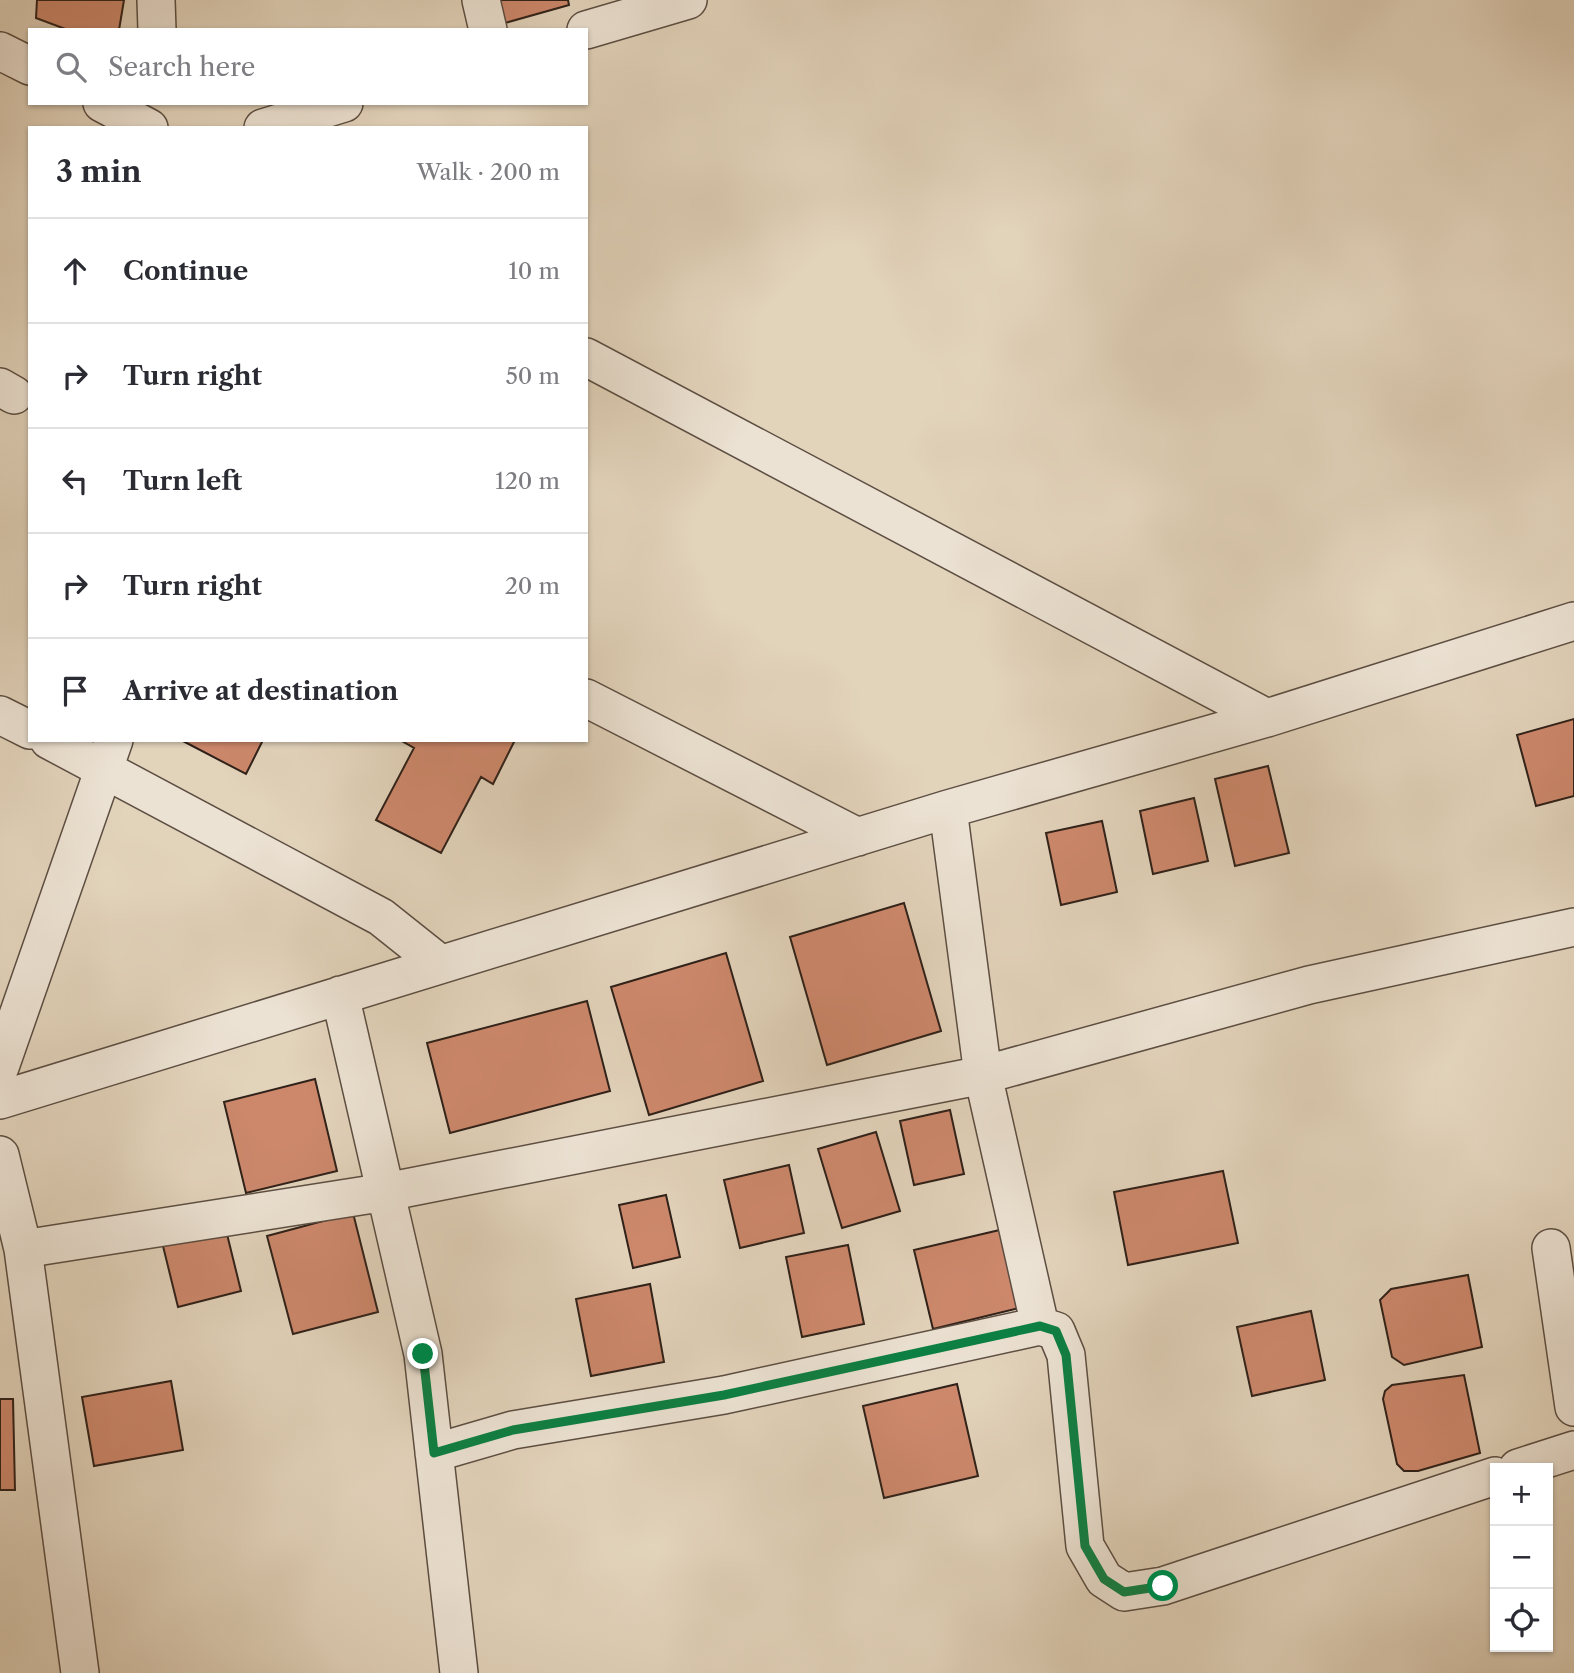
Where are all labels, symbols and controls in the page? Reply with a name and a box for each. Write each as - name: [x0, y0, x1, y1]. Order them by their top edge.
- search box: [28, 28, 588, 105]
- icon: search: [52, 48, 90, 86]
- text: Search here: [108, 51, 255, 83]
- text: 3 min: [56, 153, 142, 190]
- text: Walk · 200 m: [416, 158, 560, 186]
- icon: ahead: [56, 252, 94, 290]
- text: Continue: [123, 255, 248, 287]
- text: 10 m: [508, 257, 560, 285]
- icon: right: [56, 357, 94, 395]
- text: Turn right: [123, 360, 262, 392]
- text: 50 m: [505, 362, 560, 390]
- icon: left: [56, 462, 94, 500]
- text: Turn left: [123, 465, 242, 497]
- text: 120 m: [495, 467, 560, 495]
- icon: right: [56, 567, 94, 605]
- text: Turn right: [123, 570, 262, 602]
- text: 20 m: [505, 572, 560, 600]
- icon: arrive: [56, 672, 94, 710]
- text: Arrive at destination: [123, 675, 398, 707]
- route end: [407, 1338, 438, 1369]
- map controls: [1490, 1463, 1553, 1652]
- button: +: [1490, 1463, 1553, 1526]
- button: −: [1490, 1526, 1553, 1589]
- route start: [1147, 1570, 1178, 1601]
- button: locate: [1490, 1589, 1553, 1652]

